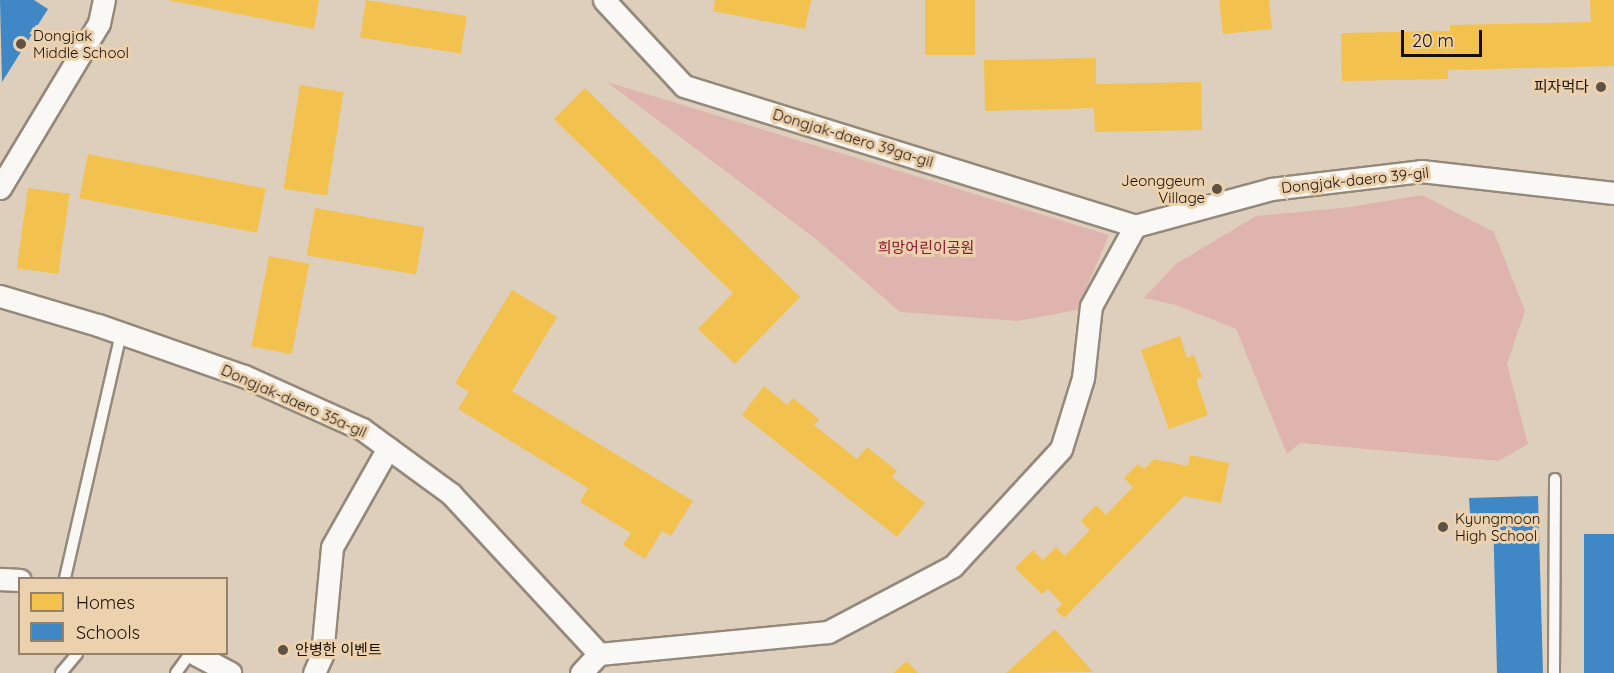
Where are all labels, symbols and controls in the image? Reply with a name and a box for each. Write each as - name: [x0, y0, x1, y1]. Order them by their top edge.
- scale bar: [1404, 18, 1485, 56]
- place label: Dongjak Middle School: [33, 26, 129, 61]
- text: 20 m: [1412, 29, 1454, 52]
- marker: Dongjak Middle School: [14, 37, 28, 51]
- place label: 피자먹다: [1534, 78, 1589, 96]
- marker: 피자먹다: [1594, 80, 1608, 94]
- street label: Dongjak-daero 39ga-gil: [771, 105, 935, 171]
- street label: Dongjak-daero 39-gil: [1280, 163, 1430, 197]
- place label: Jeonggeum Village: [1121, 171, 1205, 206]
- marker: Jeonggeum Village: [1210, 182, 1224, 196]
- park label: 희망어린이공원: [878, 239, 974, 257]
- street label: Dongjak-daero 35a-gil: [218, 361, 370, 441]
- place label: Kyungmoon High School: [1455, 509, 1540, 544]
- marker: Kyungmoon High School: [1436, 520, 1450, 534]
- legend: [18, 577, 228, 655]
- text: Homes: [76, 591, 135, 614]
- text: Schools: [76, 621, 140, 644]
- place label: 안병한 이벤트: [295, 641, 382, 659]
- marker: 안병한 이벤트: [276, 643, 290, 657]

